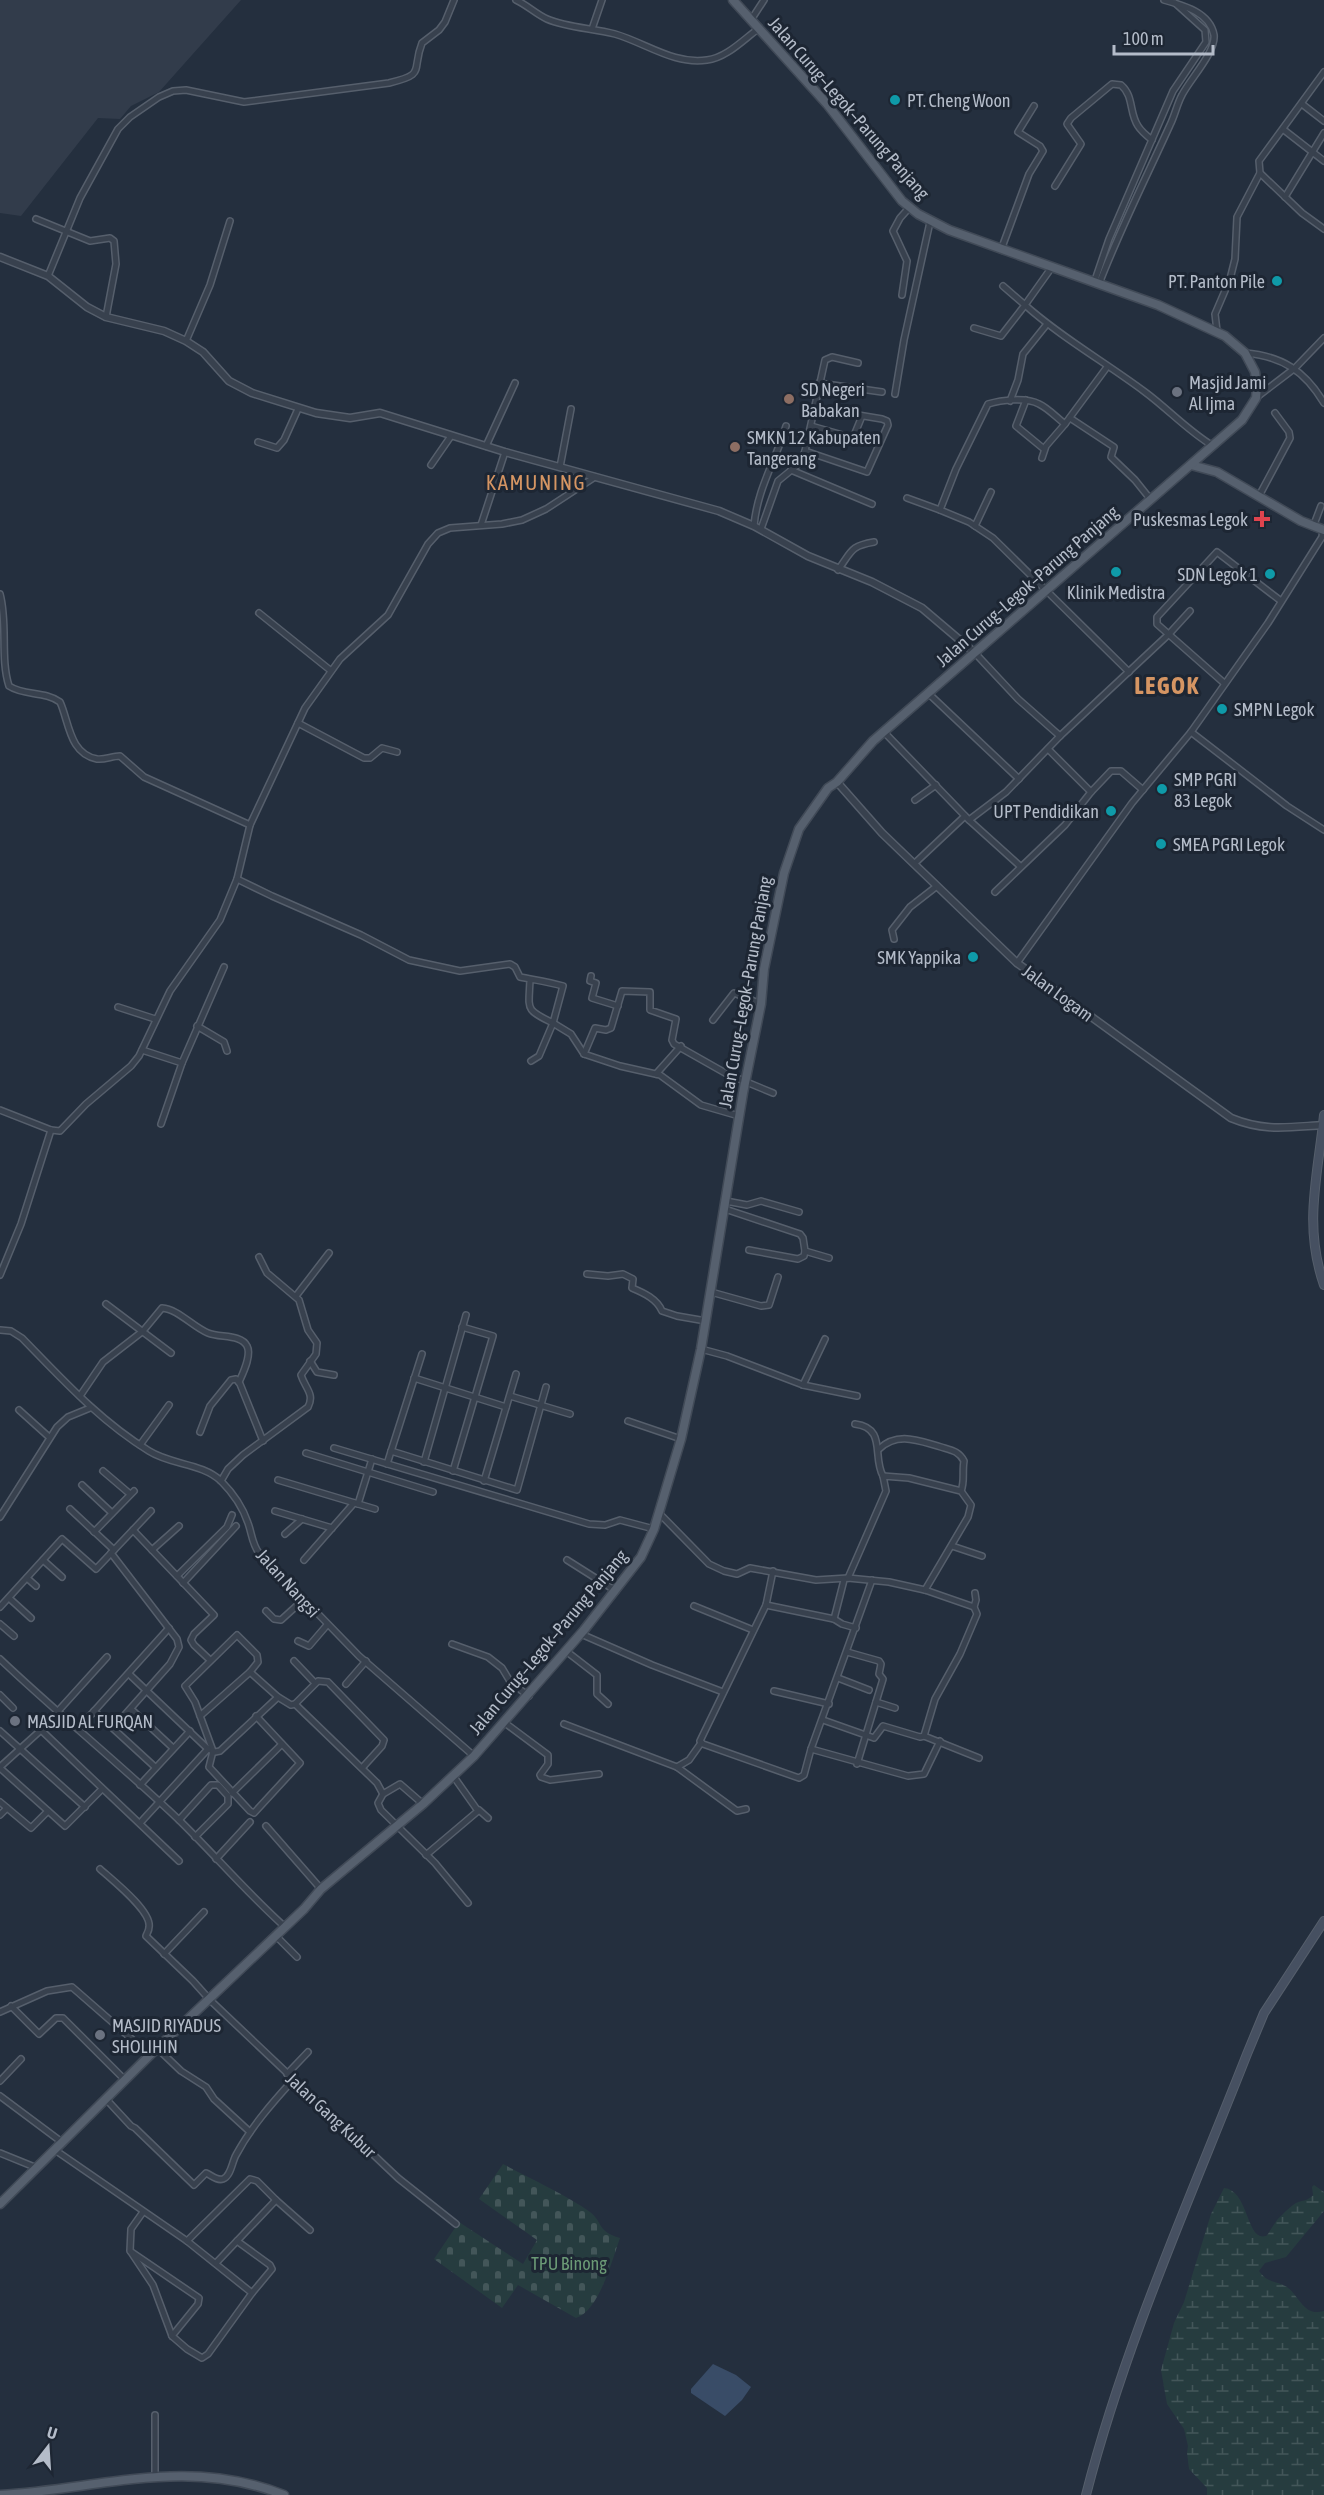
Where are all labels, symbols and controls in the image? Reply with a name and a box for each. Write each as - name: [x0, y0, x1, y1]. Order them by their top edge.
- street label: Jalan Curug–Legok–Parung Panjang: [764, 13, 934, 204]
- scale bar: [1114, 18, 1213, 56]
- text: 100 m: [1123, 28, 1164, 49]
- place label: PT. Cheng Woon: [907, 90, 1011, 111]
- marker: PT. Cheng Woon: [888, 93, 902, 107]
- place label: PT. Panton Pile: [1168, 271, 1265, 292]
- marker: PT. Panton Pile: [1270, 274, 1284, 288]
- place label: Masjid Jami Al Ijma: [1189, 372, 1266, 414]
- place label: SD Negeri Babakan: [801, 379, 865, 421]
- marker: Masjid Jami Al Ijma: [1170, 385, 1184, 399]
- marker: SD Negeri Babakan: [782, 392, 796, 406]
- place label: SMKN 12 Kabupaten Tangerang: [747, 427, 881, 469]
- marker: SMKN 12 Kabupaten Tangerang: [728, 440, 742, 454]
- district label: KAMUNING: [486, 470, 586, 494]
- street label: Jalan Curug–Legok–Parung Panjang: [932, 501, 1123, 671]
- place label: Puskesmas Legok: [1133, 509, 1248, 530]
- marker: Puskesmas Legok: [1253, 510, 1271, 528]
- place label: SDN Legok 1: [1177, 564, 1258, 585]
- marker: Klinik Medistra: [1109, 565, 1123, 579]
- marker: SDN Legok 1: [1263, 567, 1277, 581]
- place label: Klinik Medistra: [1067, 582, 1165, 603]
- district label: LEGOK: [1134, 672, 1200, 699]
- place label: SMPN Legok: [1234, 699, 1315, 720]
- marker: SMPN Legok: [1215, 702, 1229, 716]
- place label: SMP PGRI 83 Legok: [1174, 769, 1237, 811]
- marker: SMP PGRI 83 Legok: [1155, 782, 1169, 796]
- place label: UPT Pendidikan: [993, 801, 1099, 822]
- marker: UPT Pendidikan: [1104, 804, 1118, 818]
- place label: SMEA PGRI Legok: [1173, 834, 1285, 855]
- marker: SMEA PGRI Legok: [1154, 837, 1168, 851]
- street label: Jalan Curug–Legok–Parung Panjang: [714, 874, 776, 1109]
- place label: SMK Yappika: [877, 947, 961, 968]
- marker: SMK Yappika: [966, 950, 980, 964]
- street label: Jalan Logam: [1018, 960, 1098, 1026]
- street label: Jalan Nangsi: [252, 1545, 324, 1621]
- street label: Jalan Curug–Legok–Parung Panjang: [465, 1545, 632, 1739]
- place label: MASJID AL FURQAN: [27, 1711, 153, 1732]
- marker: MASJID AL FURQAN: [8, 1714, 22, 1728]
- place label: MASJID RIYADUS SHOLIHIN: [112, 2015, 222, 2057]
- marker: MASJID RIYADUS SHOLIHIN: [93, 2028, 107, 2042]
- street label: Jalan Gang Kubur: [282, 2068, 381, 2162]
- park label: TPU Binong: [531, 2253, 607, 2274]
- north arrow: [18, 2417, 78, 2477]
- text: U: [45, 2423, 60, 2443]

